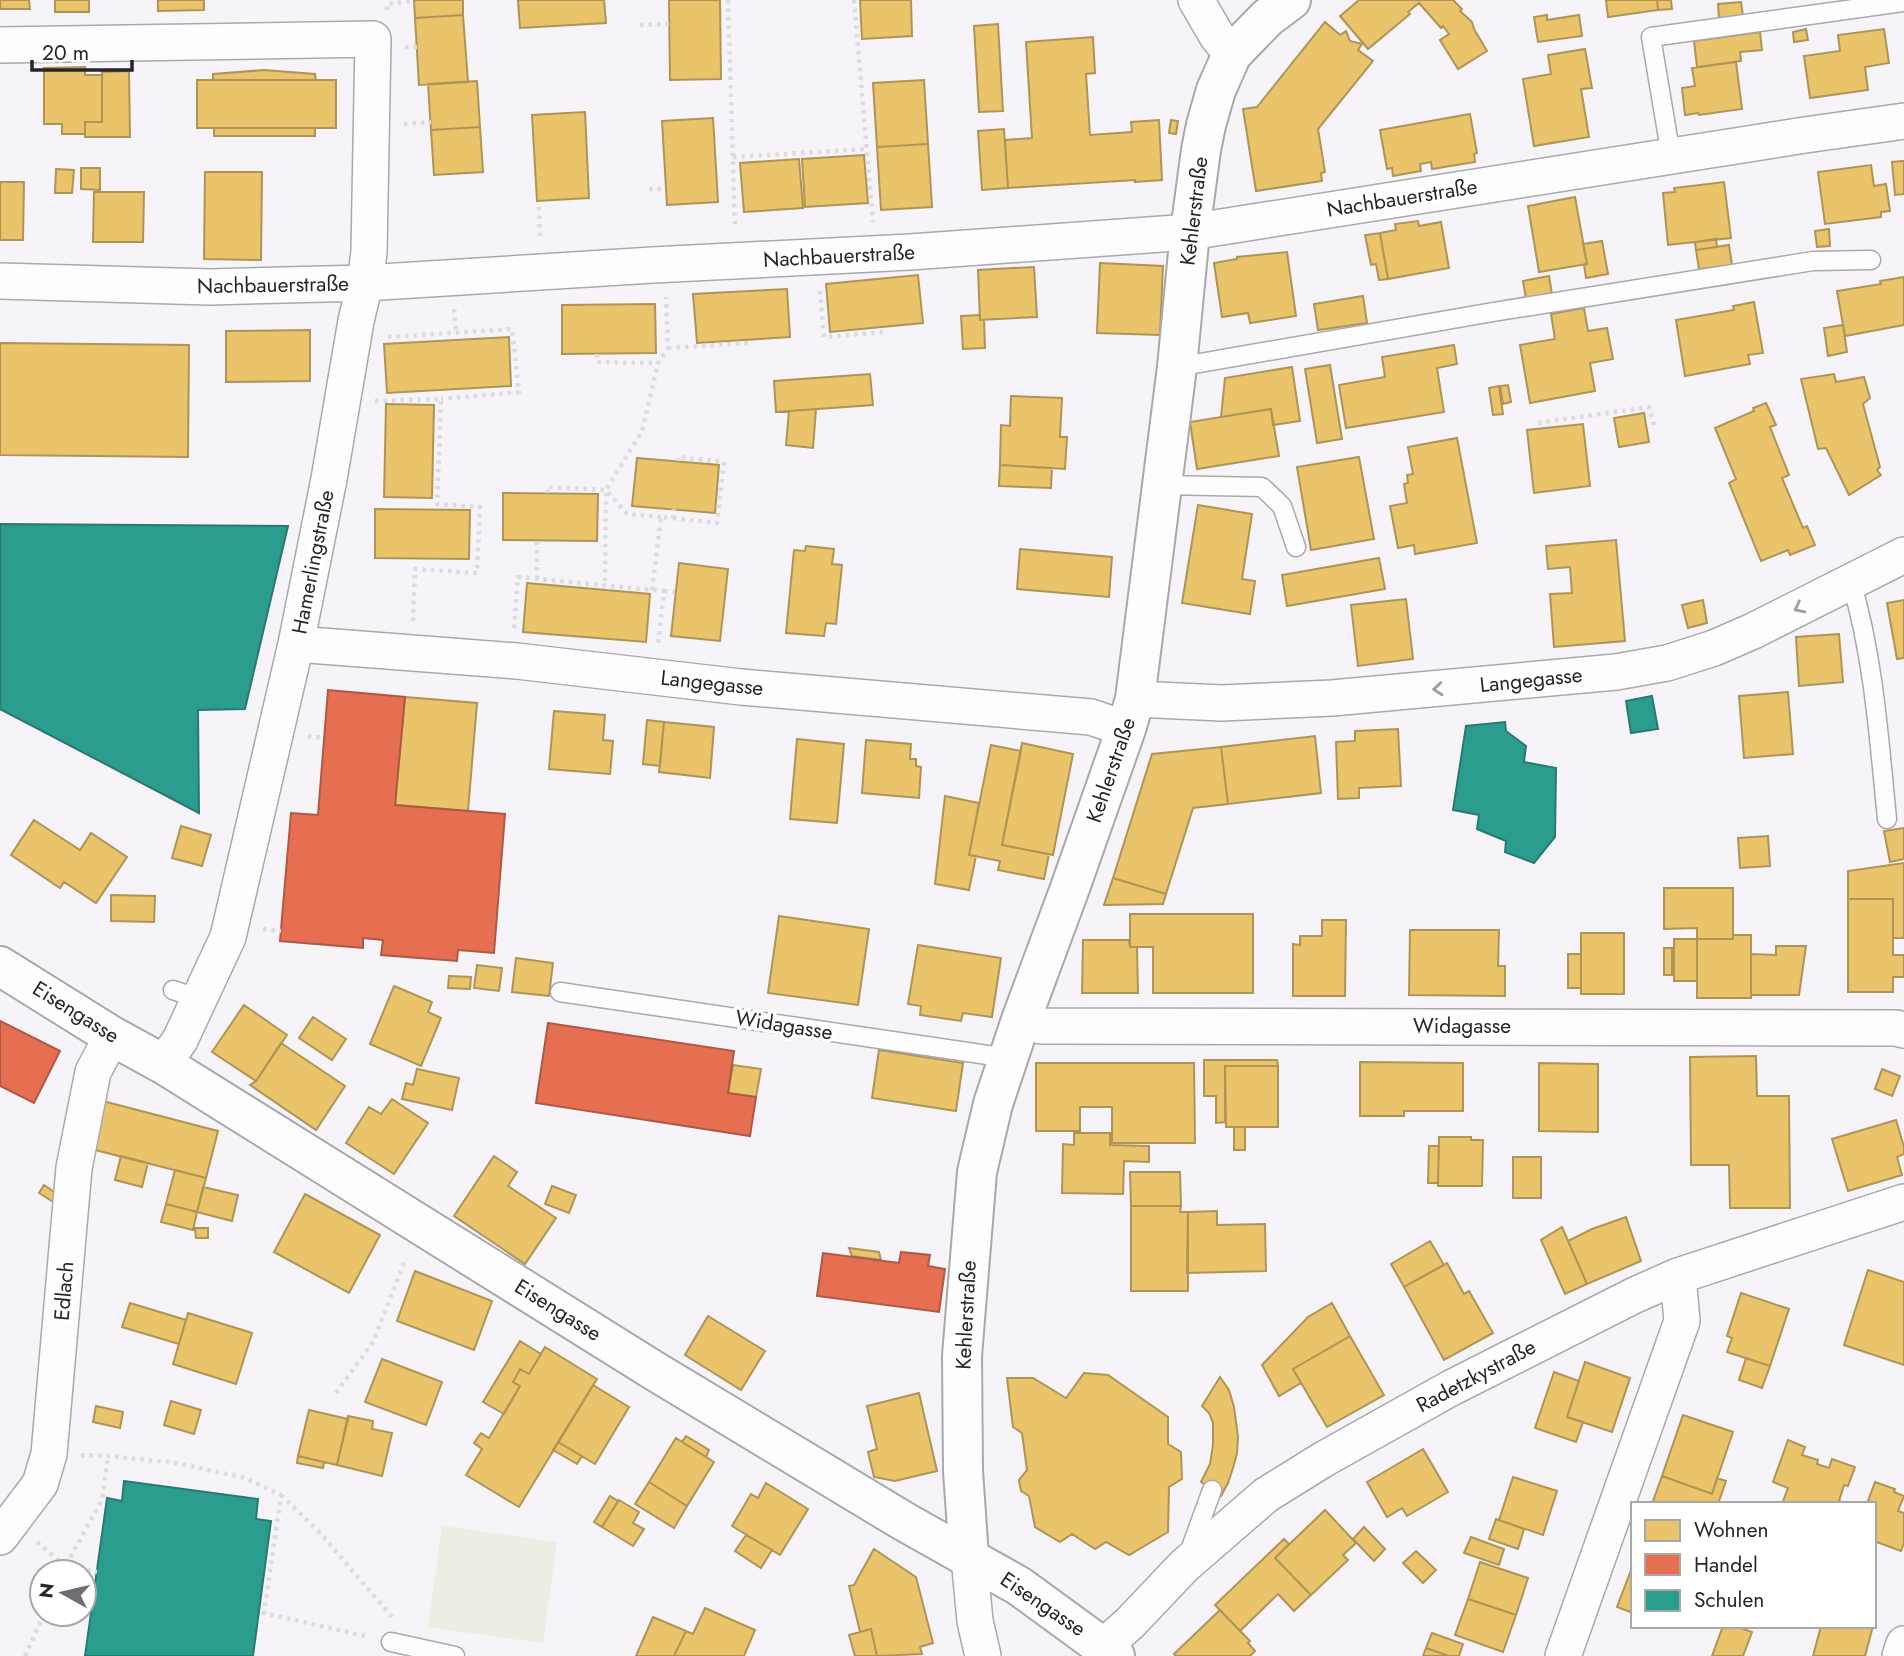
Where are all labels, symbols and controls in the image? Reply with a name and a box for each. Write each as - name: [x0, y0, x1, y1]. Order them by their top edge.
- scale bar: [32, 28, 131, 72]
- text: 20 m: [42, 38, 89, 68]
- street label: Kehlerstraße: [1172, 155, 1216, 267]
- street label: Nachbauerstraße: [1325, 171, 1480, 225]
- street label: Nachbauerstraße: [762, 237, 916, 275]
- street label: Nachbauerstraße: [197, 269, 349, 301]
- street label: Hamerlingstraße: [284, 487, 342, 637]
- one-way arrow: [1794, 599, 1806, 613]
- street label: Langegasse: [1478, 660, 1584, 700]
- street label: Langegasse: [659, 663, 765, 703]
- one-way arrow: [1432, 681, 1443, 696]
- street label: Kehlerstraße: [1079, 713, 1143, 827]
- street label: Eisengasse: [27, 974, 125, 1051]
- street label: Widagasse: [733, 1003, 835, 1048]
- street label: Widagasse: [1413, 1011, 1511, 1041]
- street label: Kehlerstraße: [948, 1259, 984, 1370]
- street label: Edlach: [46, 1260, 82, 1322]
- street label: Eisengasse: [509, 1272, 607, 1349]
- street label: Radetzkystraße: [1411, 1332, 1541, 1420]
- legend: [1631, 1502, 1876, 1628]
- text: Wohnen: [1694, 1515, 1768, 1545]
- text: Handel: [1694, 1550, 1758, 1580]
- north arrow: [28, 1558, 98, 1628]
- street label: Eisengasse: [994, 1564, 1092, 1644]
- text: N: [32, 1581, 61, 1600]
- text: Schulen: [1694, 1585, 1764, 1615]

